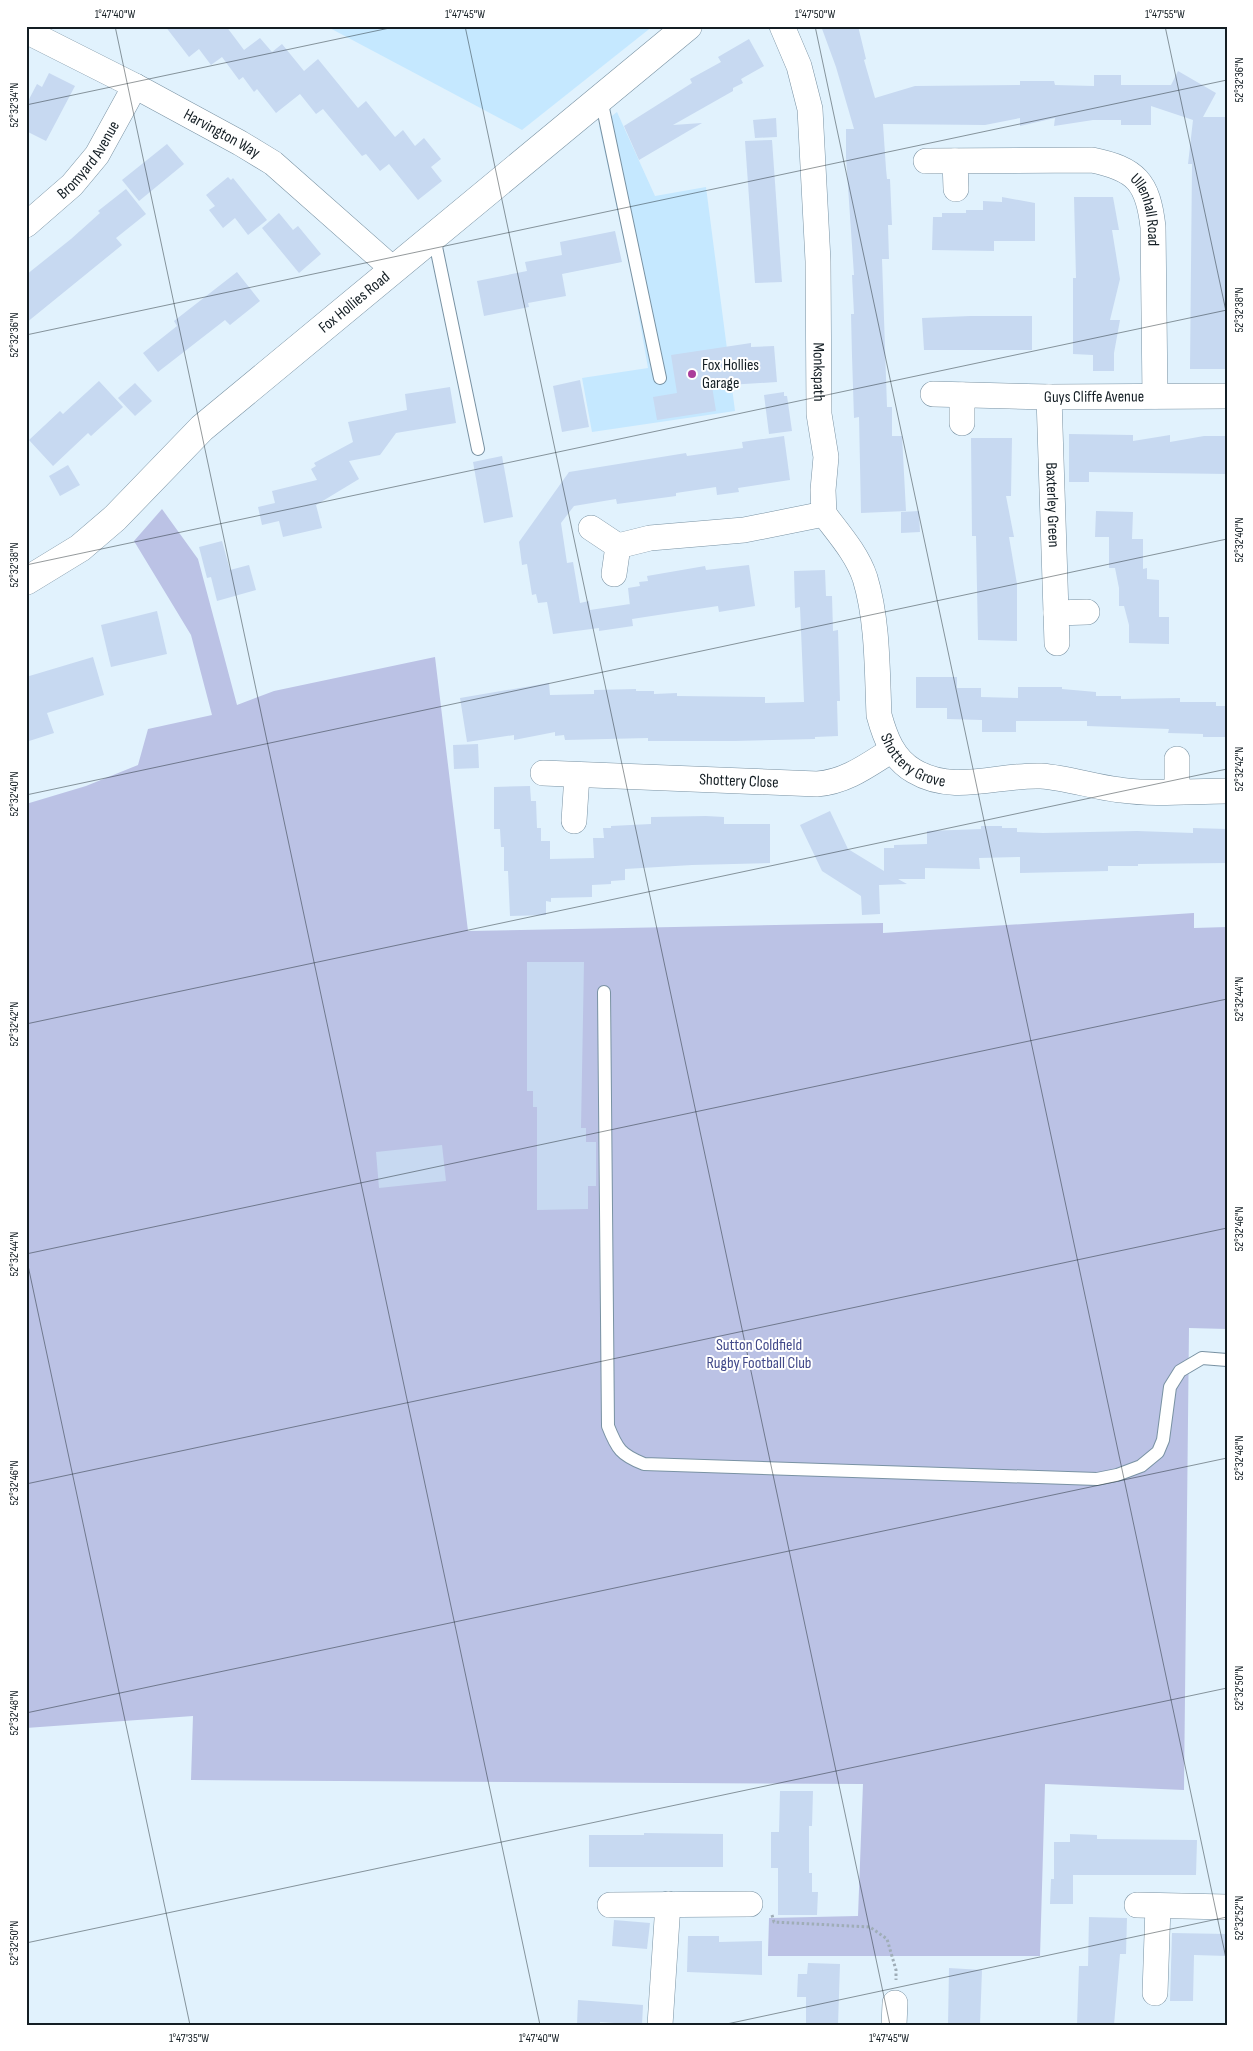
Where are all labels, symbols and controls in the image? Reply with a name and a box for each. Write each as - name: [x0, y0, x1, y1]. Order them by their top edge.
- text: 1°47'40"W: [95, 7, 135, 22]
- text: 1°47'45"W: [445, 7, 485, 22]
- text: 1°47'50"W: [795, 7, 835, 22]
- text: 1°47'55"W: [1145, 7, 1185, 22]
- text: 52°32'36"N: [1232, 57, 1247, 103]
- text: 52°32'34"N: [7, 83, 22, 127]
- street label: Harvington Way: [180, 105, 263, 162]
- street label: Bromyard Avenue: [53, 117, 123, 203]
- street label: Ullenhall Road: [1126, 169, 1163, 246]
- street label: Fox Hollies Road: [315, 267, 393, 337]
- text: 52°32'38"N: [1232, 287, 1247, 333]
- text: 52°32'36"N: [7, 312, 22, 358]
- street label: Monkspath: [809, 342, 828, 402]
- place label: Fox Hollies Garage: [702, 356, 759, 393]
- marker: Fox Hollies Garage: [686, 368, 698, 380]
- street label: Guys Cliffe Avenue: [1044, 387, 1144, 407]
- street label: Baxterley Green: [1042, 462, 1063, 548]
- text: 52°32'40"N: [1232, 517, 1247, 563]
- text: 52°32'38"N: [7, 542, 22, 588]
- street label: Shottery Grove: [876, 730, 947, 791]
- text: 52°32'42"N: [1232, 747, 1247, 791]
- street label: Shottery Close: [699, 770, 779, 792]
- text: 52°32'40"N: [7, 771, 22, 817]
- text: 52°32'44"N: [1232, 977, 1247, 1021]
- text: 52°32'42"N: [7, 1002, 22, 1046]
- text: 52°32'46"N: [1232, 1206, 1247, 1252]
- text: 52°32'44"N: [7, 1232, 22, 1276]
- park label: Sutton Coldfield Rugby Football Club: [706, 1336, 812, 1373]
- text: 52°32'48"N: [1232, 1435, 1247, 1481]
- text: 52°32'46"N: [7, 1460, 22, 1506]
- text: 52°32'50"N: [1232, 1666, 1247, 1711]
- text: 52°32'48"N: [7, 1690, 22, 1736]
- text: 52°32'52"N: [1232, 1896, 1247, 1940]
- text: 52°32'50"N: [7, 1921, 22, 1966]
- text: 1°47'35"W: [169, 2031, 209, 2046]
- text: 1°47'40"W: [519, 2031, 559, 2046]
- text: 1°47'45"W: [869, 2031, 909, 2046]

